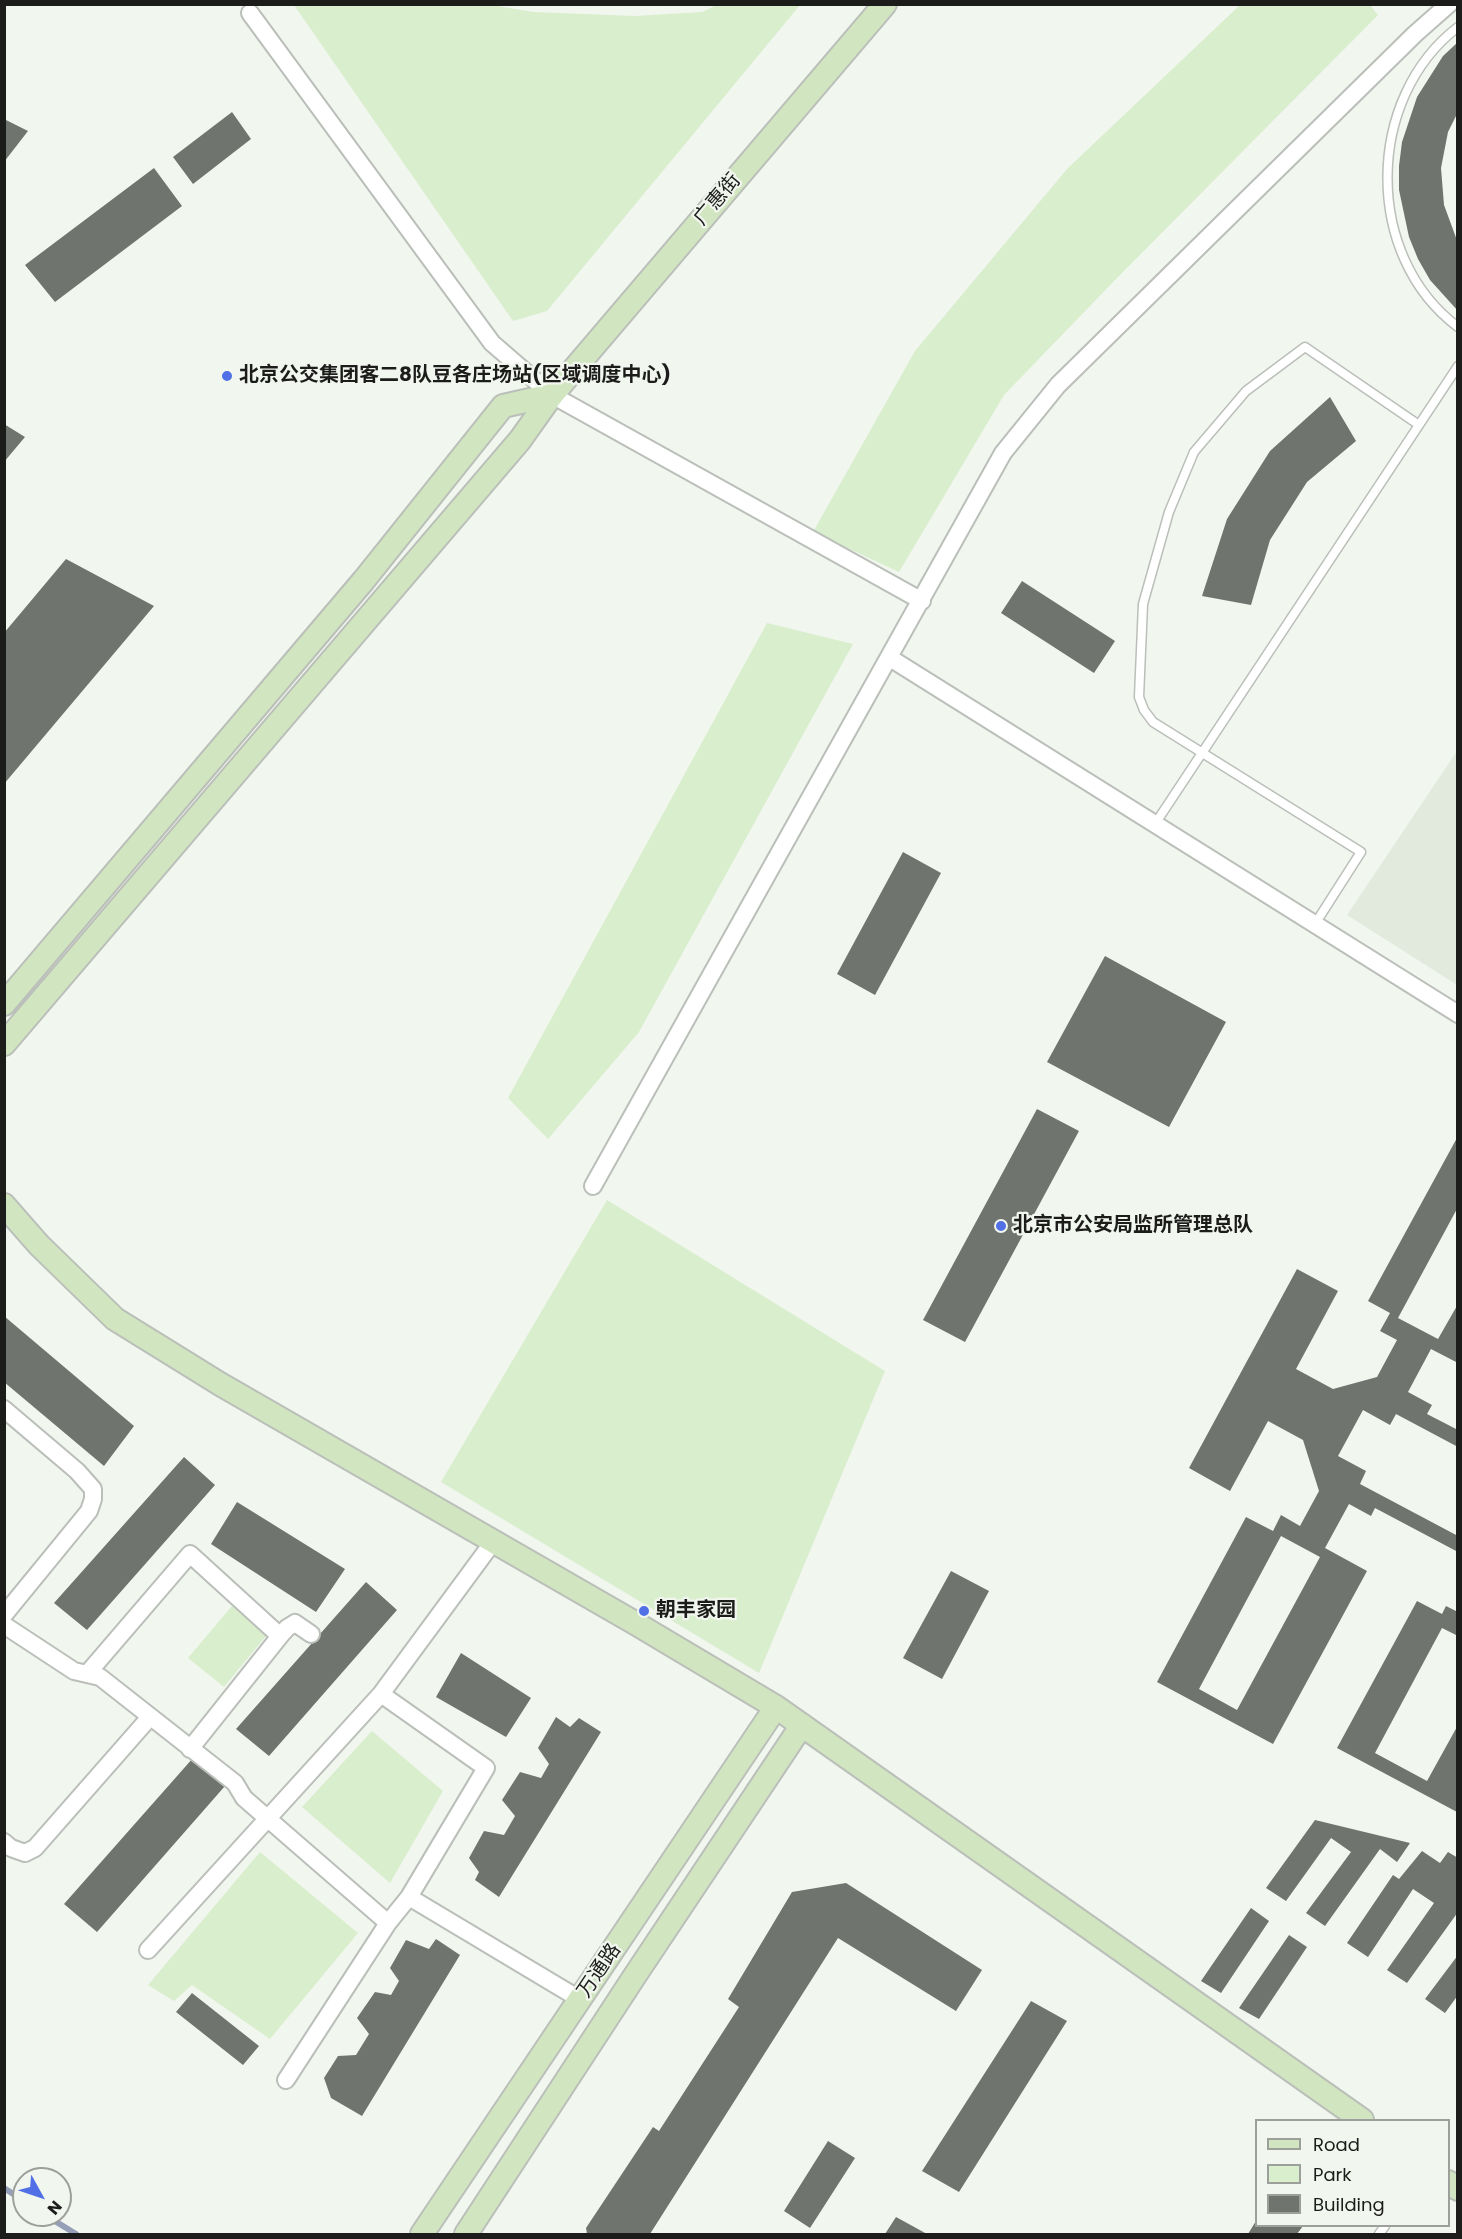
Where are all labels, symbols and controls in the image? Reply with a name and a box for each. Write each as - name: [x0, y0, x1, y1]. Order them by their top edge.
- street label: 广惠街: [690, 169, 746, 231]
- place label: 北京公交集团客二8队豆各庄场站(区域调度中心): [239, 364, 671, 388]
- marker: 北京公交集团客二8队豆各庄场站(区域调度中心): [220, 369, 234, 383]
- place label: 北京市公安局监所管理总队: [1013, 1214, 1253, 1238]
- marker: 北京市公安局监所管理总队: [994, 1219, 1008, 1233]
- place label: 朝丰家园: [656, 1599, 736, 1623]
- marker: 朝丰家园: [637, 1604, 651, 1618]
- street label: 万通路: [573, 1939, 627, 2003]
- legend: [1255, 2119, 1450, 2227]
- text: Road: [1313, 2132, 1360, 2157]
- text: Park: [1313, 2162, 1352, 2187]
- north arrow: [12, 2167, 72, 2227]
- text: Building: [1313, 2192, 1385, 2217]
- text: N: [42, 2196, 67, 2220]

